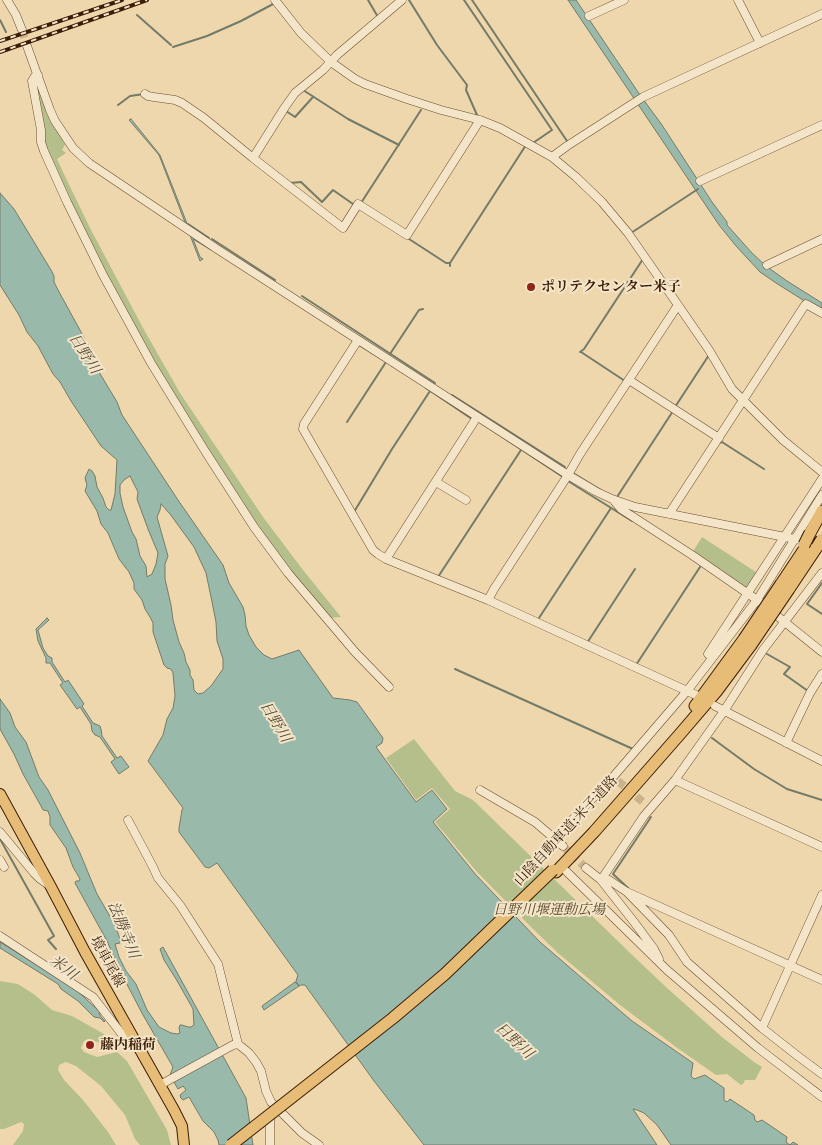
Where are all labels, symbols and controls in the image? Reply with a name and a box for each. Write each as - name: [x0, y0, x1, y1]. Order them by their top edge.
- place label: ポリテクセンター米子: [541, 279, 681, 295]
- marker: ポリテクセンター米子: [525, 281, 537, 293]
- water label: 日野川: [64, 330, 104, 378]
- water label: 日野川: [256, 698, 294, 746]
- street label: 山陰自動車道;米子道路: [511, 773, 621, 889]
- water label: 法勝寺川: [103, 899, 143, 961]
- park label: 日野川堰運動広場: [493, 902, 605, 918]
- street label: 境車尾線: [86, 933, 128, 991]
- water label: 米川: [46, 952, 80, 984]
- water label: 日野川: [491, 1019, 537, 1063]
- place label: 藤内稲荷: [100, 1037, 156, 1053]
- marker: 藤内稲荷: [84, 1039, 96, 1051]

